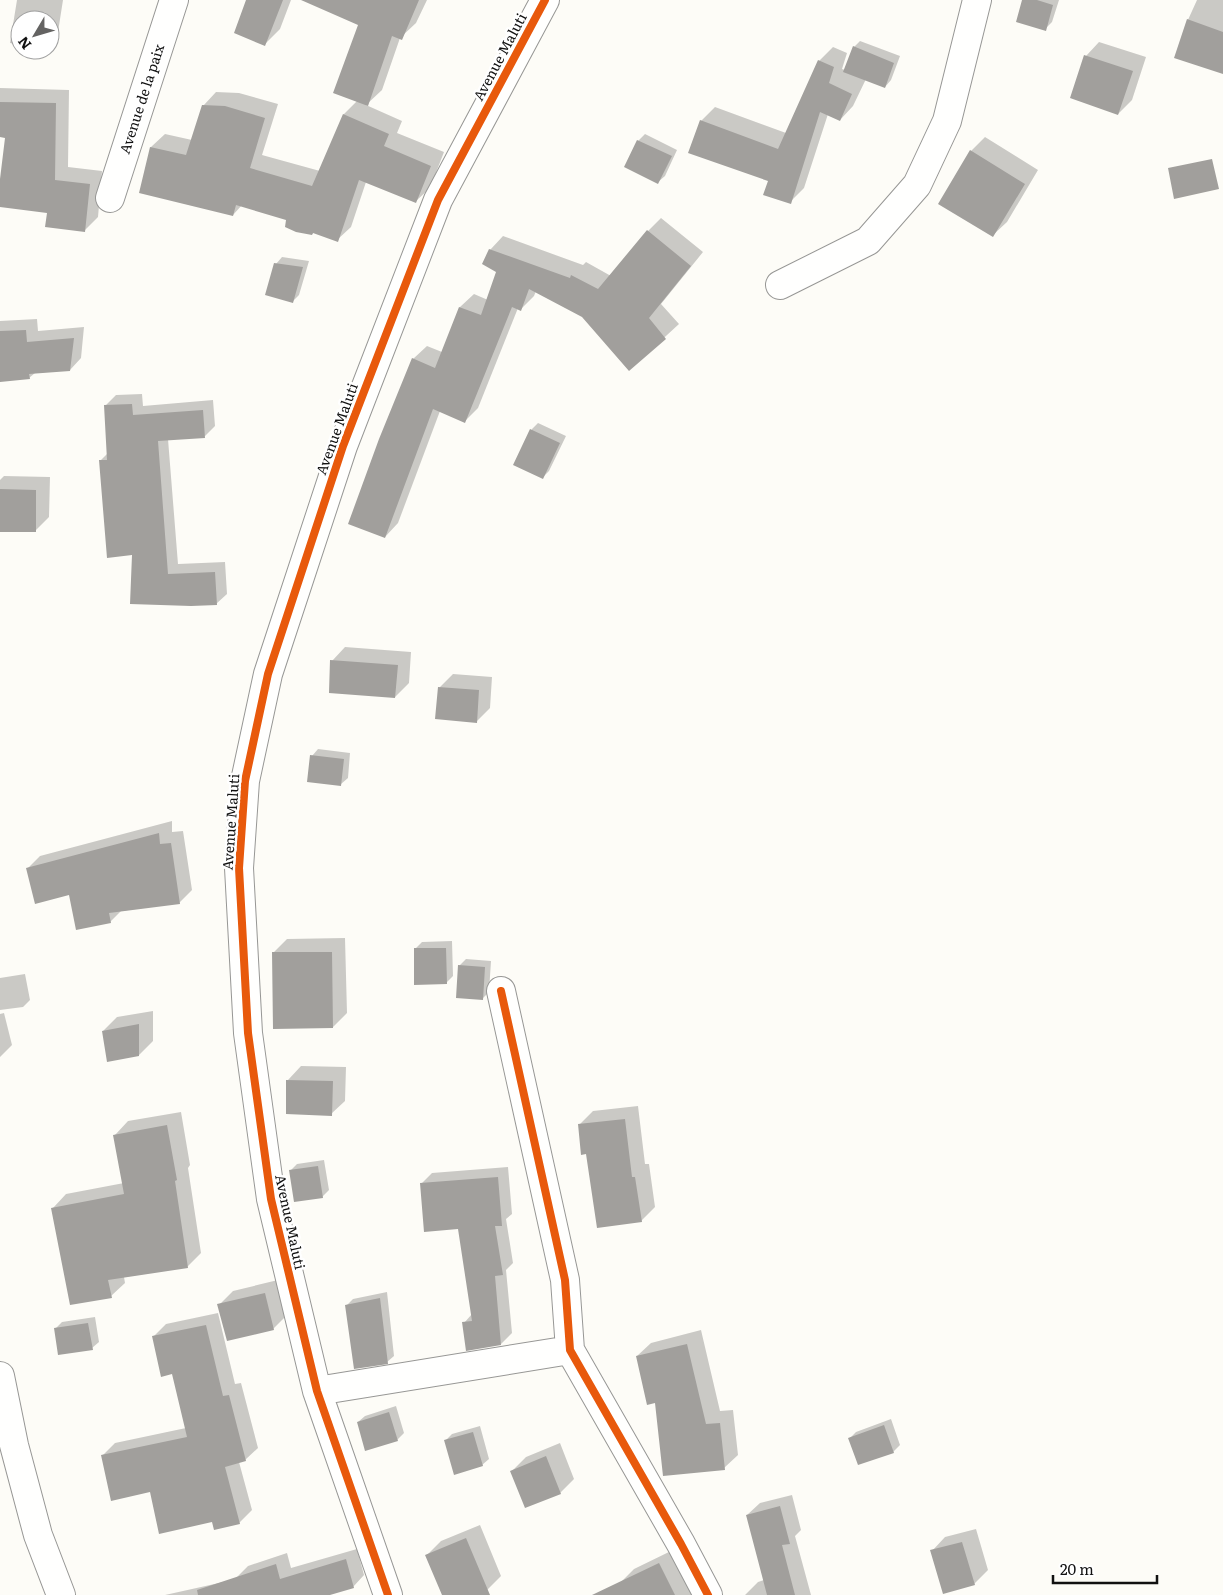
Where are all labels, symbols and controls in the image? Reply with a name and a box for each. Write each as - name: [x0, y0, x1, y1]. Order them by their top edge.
- street label: Avenue Maluti: [468, 9, 531, 104]
- north arrow: [10, 10, 60, 60]
- text: N: [12, 33, 35, 54]
- street label: Avenue de la paix: [114, 41, 168, 156]
- street label: Avenue Maluti: [310, 380, 362, 477]
- street label: Avenue Maluti: [217, 773, 243, 871]
- street label: Avenue Maluti: [271, 1173, 311, 1271]
- scale bar: [1053, 1552, 1157, 1584]
- text: 20 m: [1060, 1557, 1094, 1580]

